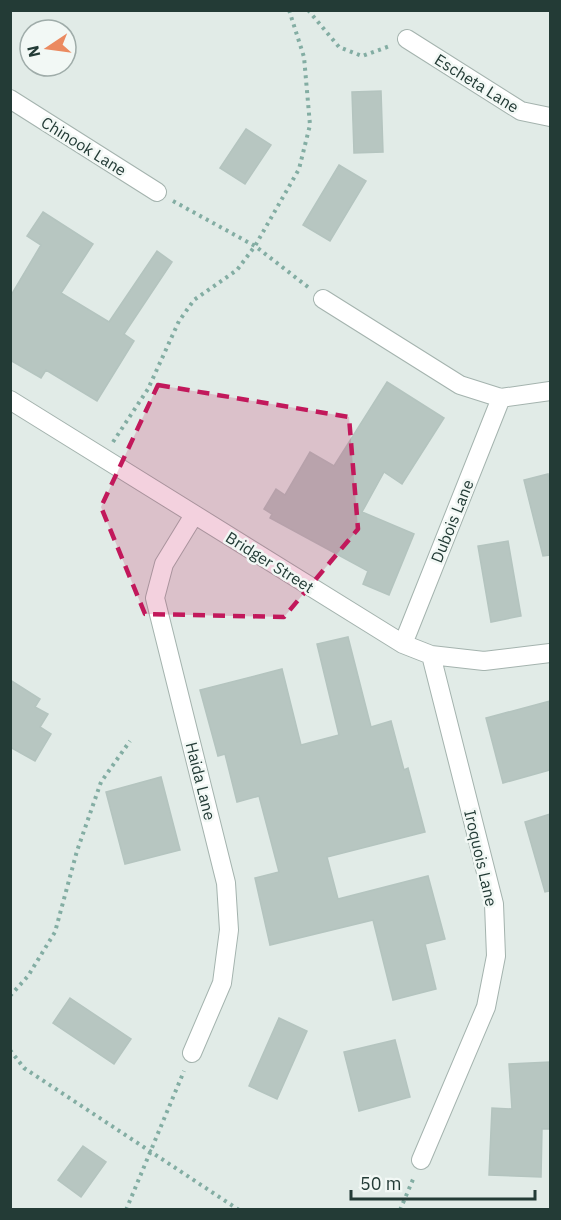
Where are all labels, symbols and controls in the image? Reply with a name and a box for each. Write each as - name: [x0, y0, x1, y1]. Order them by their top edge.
- north arrow: [18, 18, 78, 78]
- text: N: [22, 43, 44, 59]
- street label: Escheta Lane: [431, 49, 523, 117]
- street label: Chinook Lane: [38, 112, 130, 180]
- street label: Dubois Lane: [426, 476, 478, 566]
- street label: Bridger Street: [222, 527, 318, 597]
- street label: Haida Lane: [182, 740, 220, 822]
- street label: Iroquois Lane: [460, 808, 502, 908]
- scale bar: [351, 1163, 536, 1201]
- text: 50 m: [360, 1172, 402, 1195]

